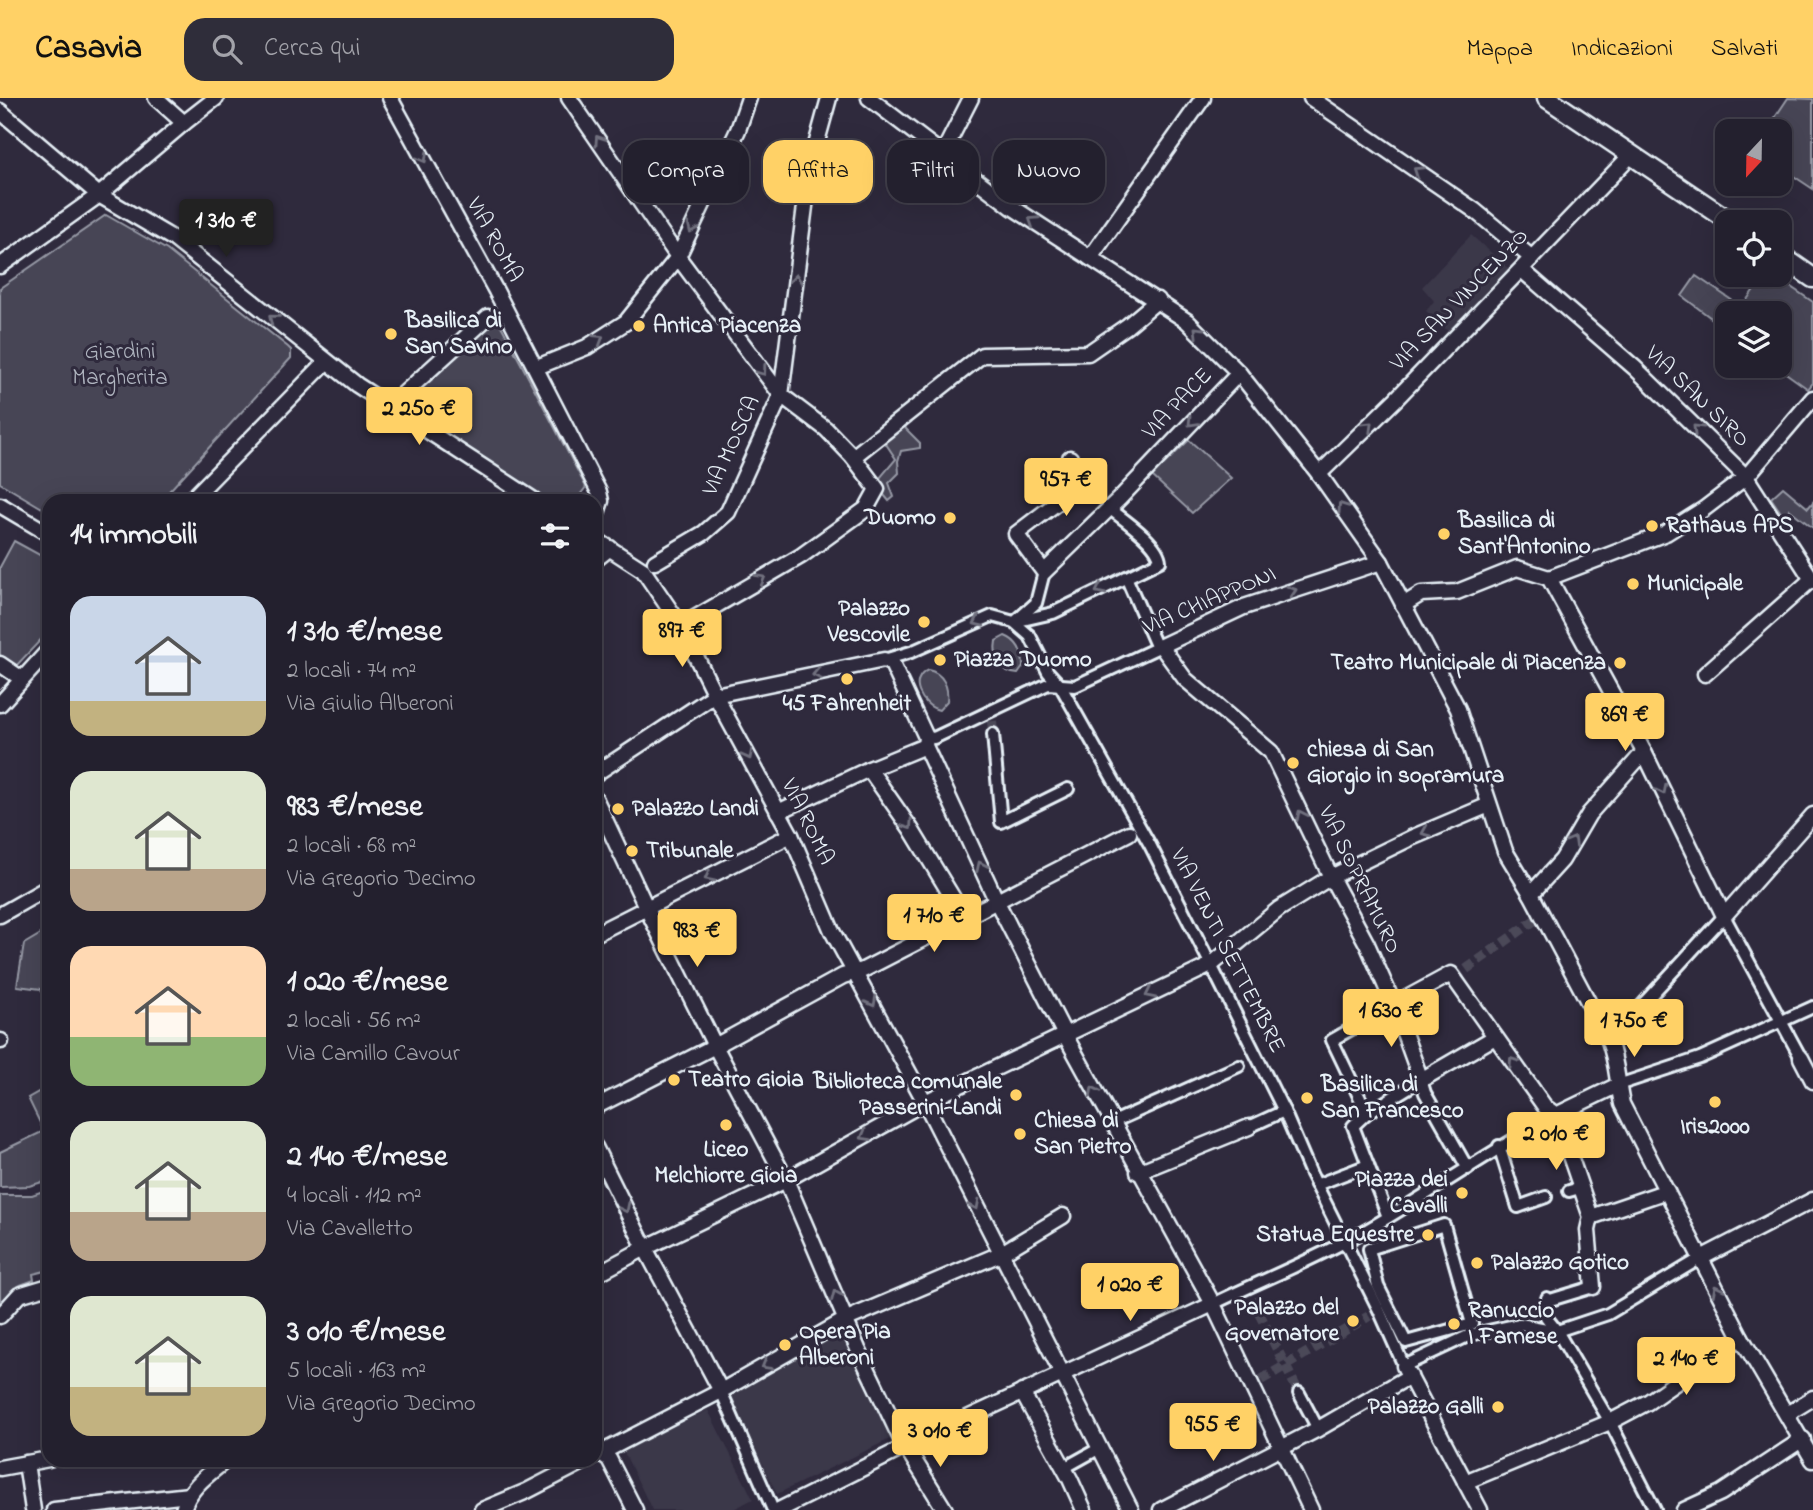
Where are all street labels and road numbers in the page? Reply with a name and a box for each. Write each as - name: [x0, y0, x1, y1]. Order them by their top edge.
- street label: VIA ROMA: [457, 191, 531, 288]
- street label: VIA SAN VINCENZO: [1382, 221, 1537, 380]
- street label: VIA SAN SIRO: [1636, 338, 1757, 456]
- street label: VIA PACE: [1135, 361, 1221, 448]
- street label: VIA MOSCA: [694, 391, 770, 502]
- street label: VIA CHIAPPONI: [1137, 558, 1282, 644]
- street label: VIA ROMA: [771, 772, 842, 871]
- street label: VIA SOPRAMURO: [1308, 799, 1409, 960]
- street label: VIA VENTI SETTEMBRE: [1161, 842, 1293, 1059]

